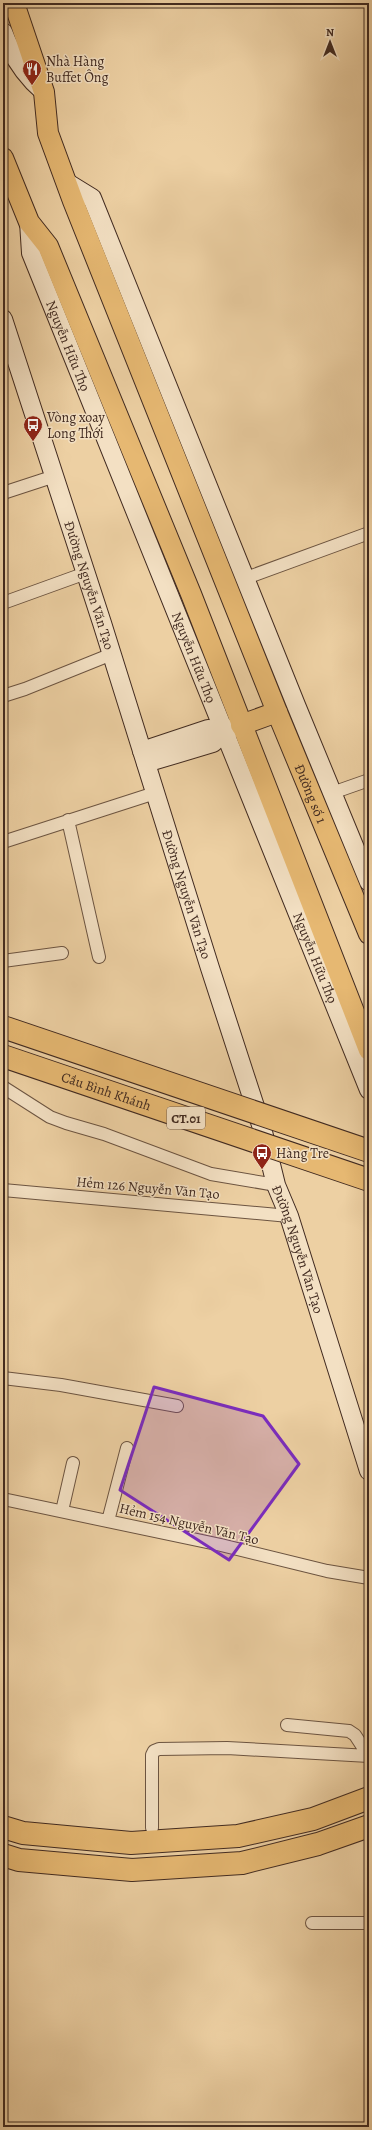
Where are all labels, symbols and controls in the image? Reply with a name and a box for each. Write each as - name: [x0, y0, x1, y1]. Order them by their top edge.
- north arrow: [310, 22, 350, 62]
- text: N: [326, 25, 334, 40]
- place label: Nhà Hàng Buffet Ông: [46, 52, 109, 87]
- restaurant icon: Nhà Hàng Buffet Ông: [21, 58, 43, 86]
- street label: Nguyễn Hữu Thọ: [42, 297, 95, 394]
- place label: Vòng xoay Long Thới: [46, 408, 106, 443]
- bus stop icon: Vòng xoay Long Thới: [22, 414, 44, 442]
- street label: Đường Nguyễn Văn Tạo: [60, 518, 119, 652]
- street label: Nguyễn Hữu Thọ: [167, 609, 221, 706]
- street label: Đường số 1: [290, 761, 332, 826]
- street label: Đường Nguyễn Văn Tạo: [158, 827, 216, 961]
- street label: Nguyễn Hữu Thọ: [289, 909, 342, 1006]
- street label: Cầu Bình Khánh: [59, 1067, 154, 1115]
- road number: CT.01: [167, 1107, 205, 1129]
- bus stop icon: Hàng Tre: [251, 1142, 273, 1170]
- place label: Hàng Tre: [276, 1144, 329, 1163]
- street label: Hẻm 126 Nguyễn Văn Tạo: [76, 1172, 220, 1204]
- street label: Đường Nguyễn Văn Tạo: [267, 1182, 328, 1316]
- street label: Hẻm 154 Nguyễn Văn Tạo: [117, 1499, 261, 1549]

